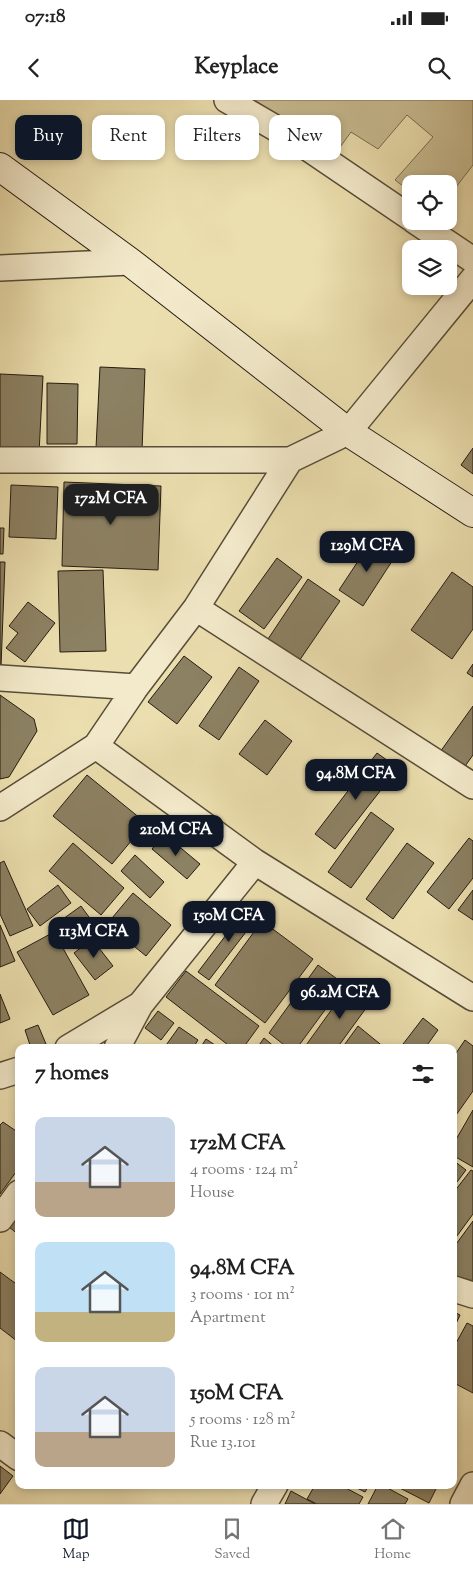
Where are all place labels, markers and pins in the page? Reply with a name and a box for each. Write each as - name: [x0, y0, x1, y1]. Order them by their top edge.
- pin: 172M CFA: [59, 484, 163, 526]
- pin: 129M CFA: [315, 530, 419, 573]
- pin: 94.8M CFA: [299, 758, 413, 801]
- pin: 210M CFA: [124, 814, 228, 857]
- pin: 150M CFA: [177, 900, 281, 943]
- pin: 113M CFA: [42, 916, 146, 959]
- pin: 96.2M CFA: [283, 978, 397, 1020]

